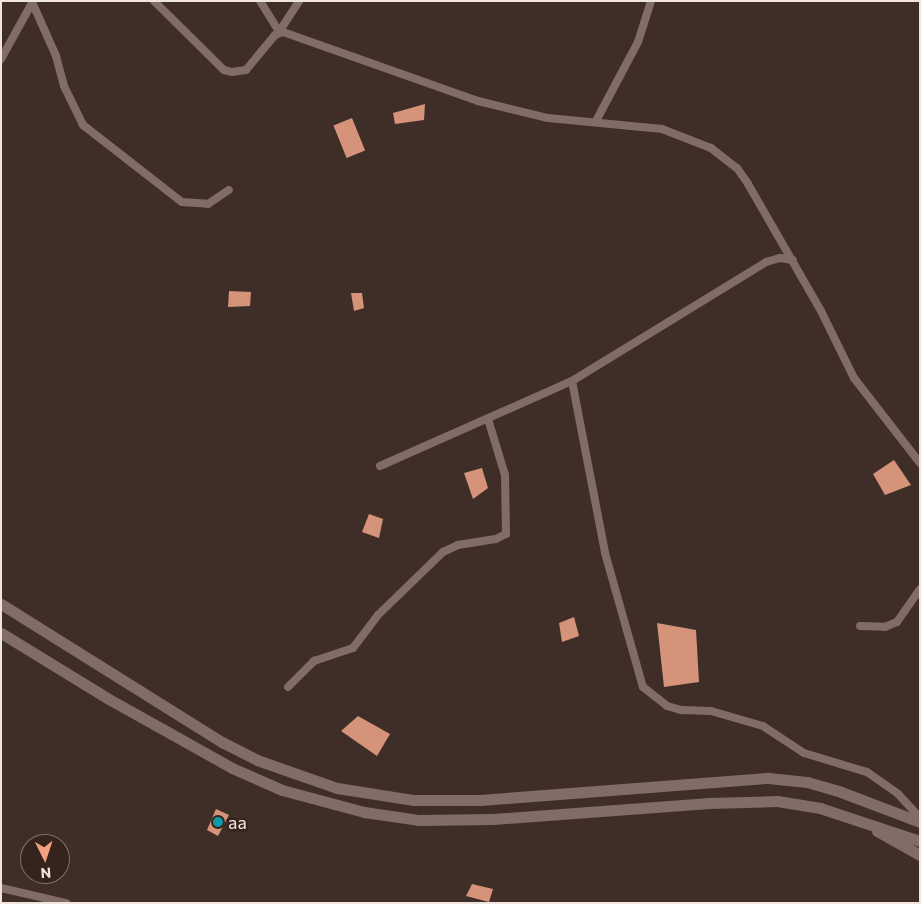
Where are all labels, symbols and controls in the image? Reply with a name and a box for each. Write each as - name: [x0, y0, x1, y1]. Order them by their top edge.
- place label: aa: [228, 811, 247, 833]
- marker: aa: [212, 816, 224, 828]
- north arrow: [20, 834, 70, 884]
- text: N: [40, 865, 52, 882]

